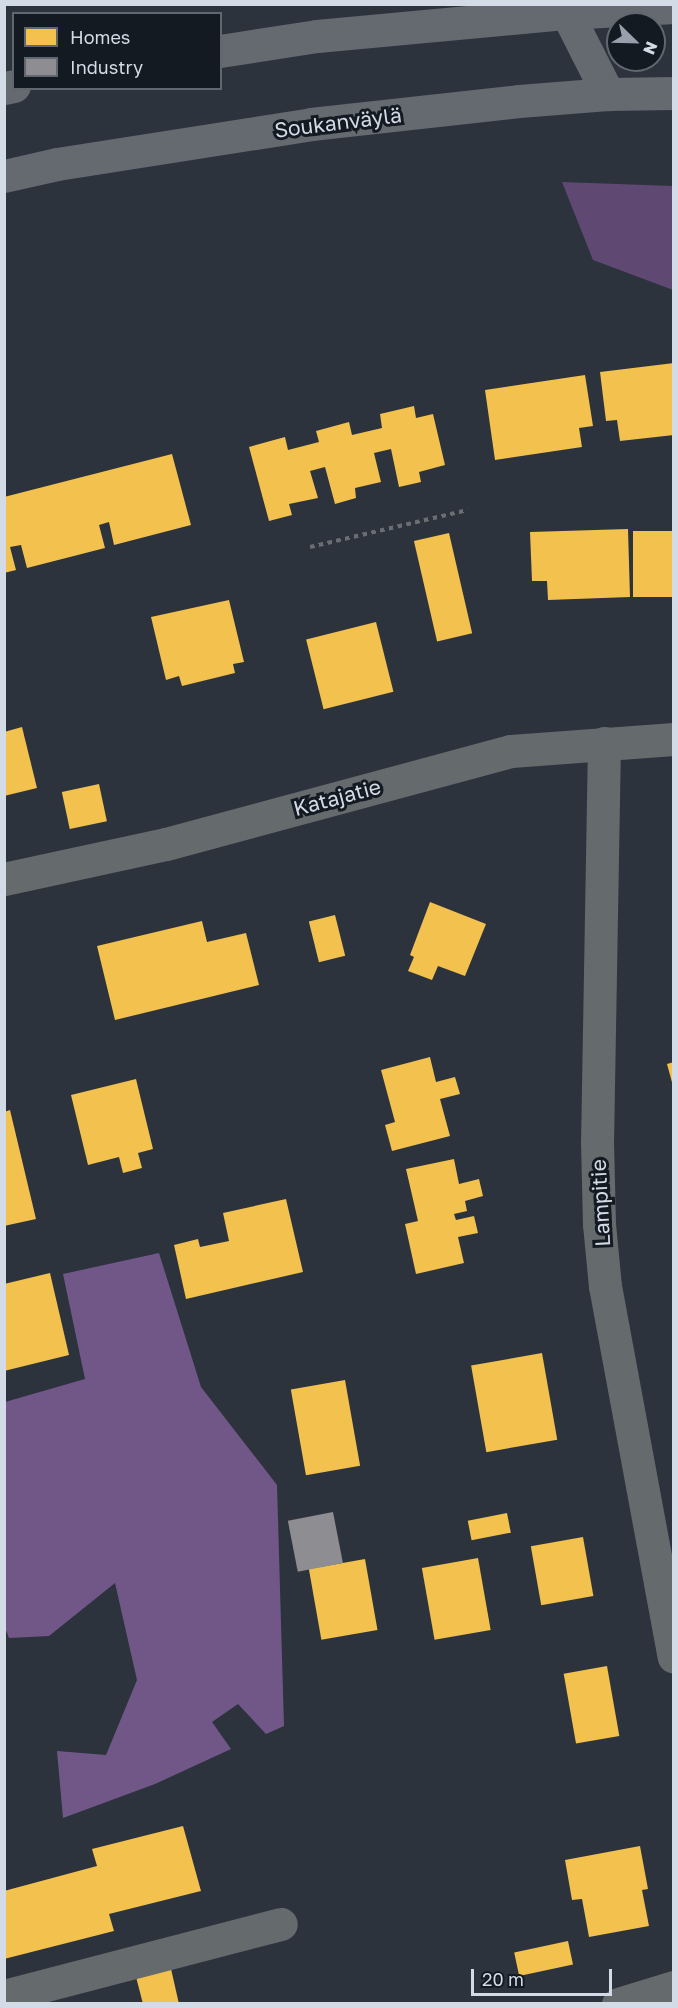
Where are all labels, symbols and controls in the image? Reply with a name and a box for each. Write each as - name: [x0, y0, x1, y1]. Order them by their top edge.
- legend: [12, 12, 222, 90]
- north arrow: [606, 12, 666, 72]
- text: Homes: [70, 26, 130, 48]
- text: N: [639, 39, 662, 58]
- text: Industry: [70, 56, 143, 78]
- street label: Soukanväylä: [273, 102, 403, 142]
- street label: Katajatie: [290, 773, 384, 821]
- street label: Lampitie: [585, 1159, 615, 1247]
- scale bar: [474, 1957, 615, 1995]
- text: 20 m: [482, 1968, 524, 1990]

